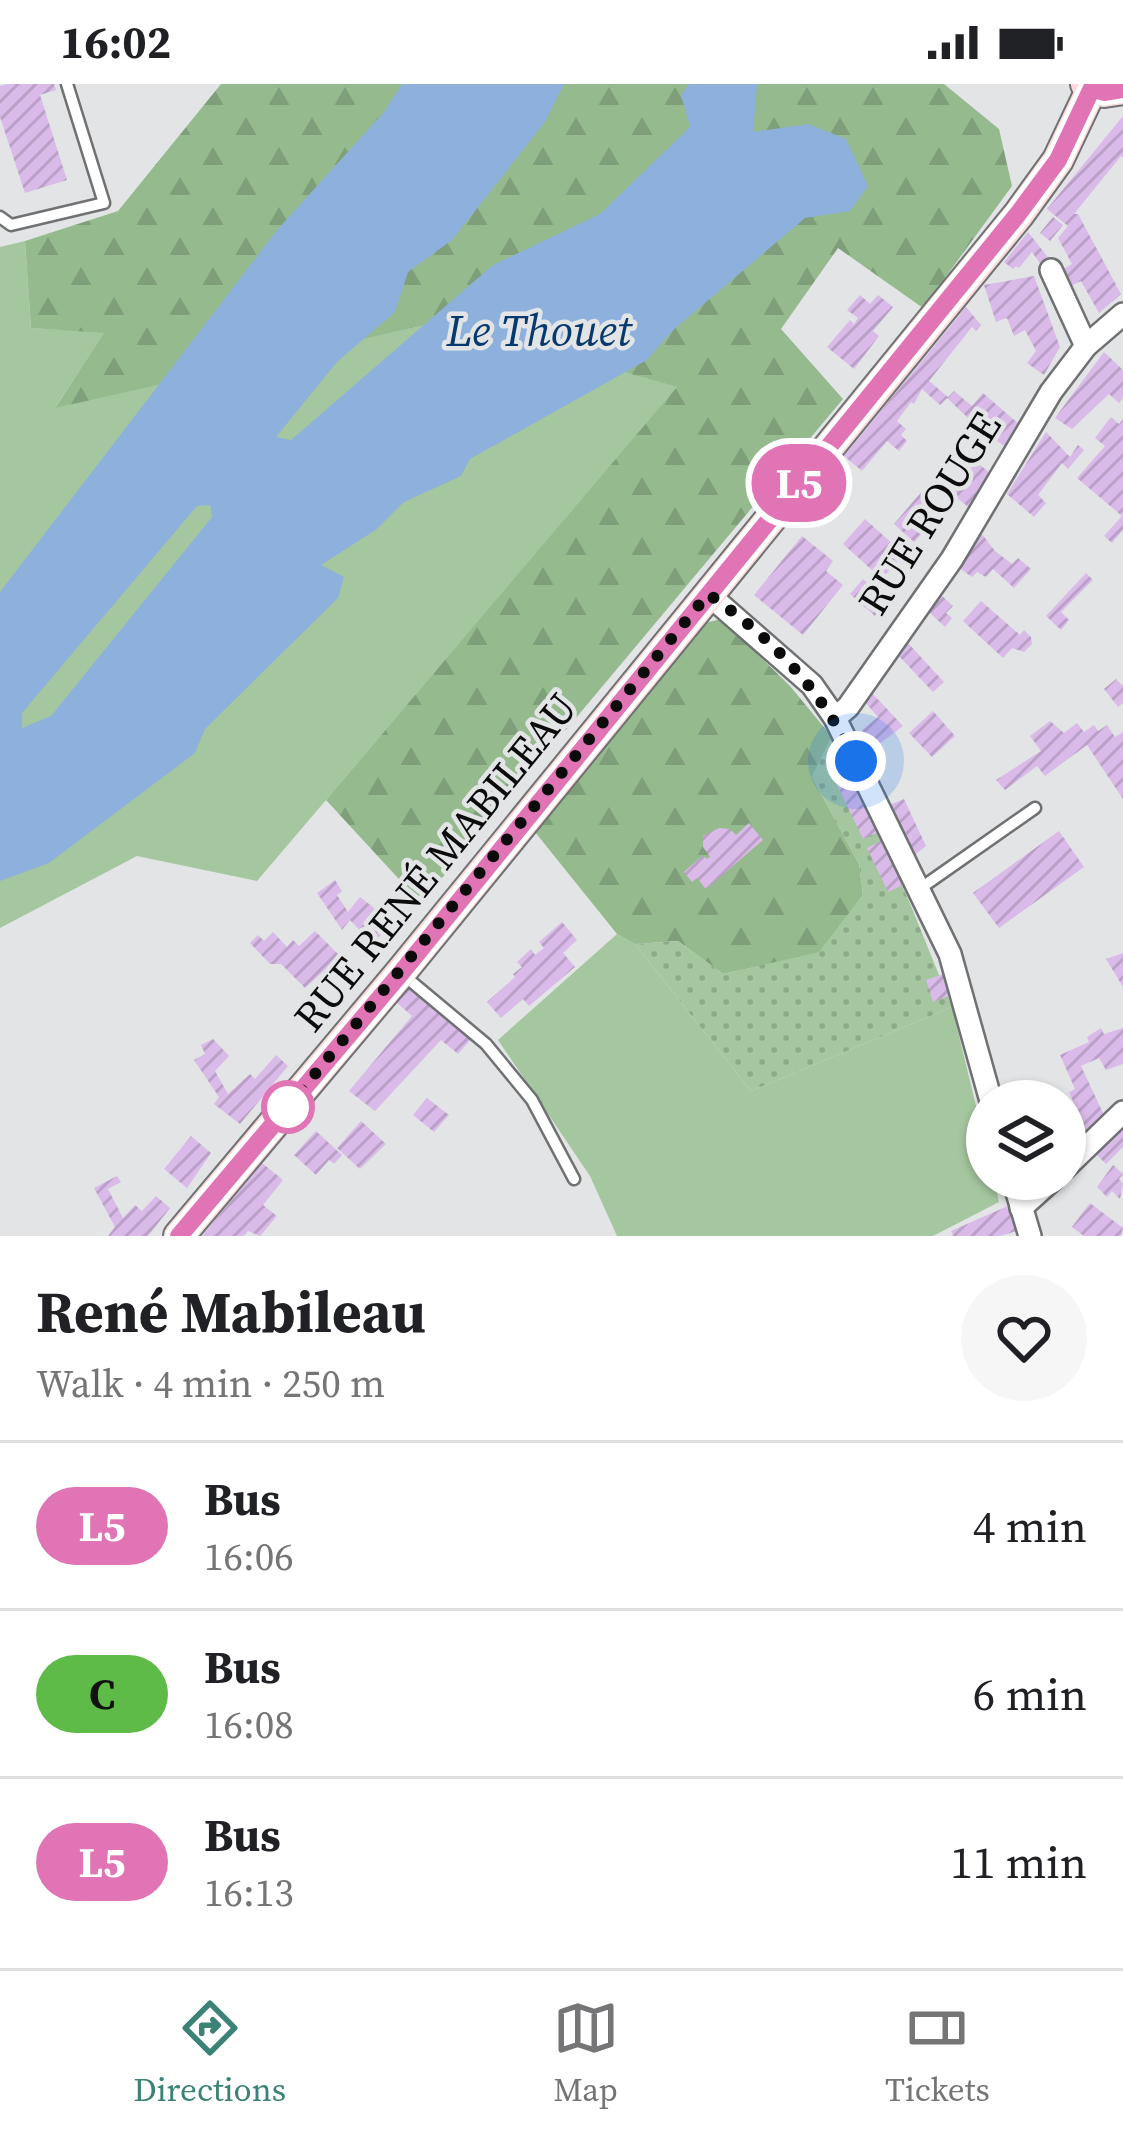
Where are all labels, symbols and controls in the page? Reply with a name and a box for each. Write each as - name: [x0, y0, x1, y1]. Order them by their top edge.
- text: 16:02: [60, 11, 171, 73]
- water label: Le Thouet: [445, 299, 634, 361]
- street label: RUE ROUGE: [844, 401, 1014, 625]
- line badge: L5: [745, 444, 853, 522]
- text: L5: [775, 454, 823, 512]
- street label: RUE RENÉ MABILEAU: [280, 680, 590, 1044]
- your location: [826, 731, 886, 791]
- map controls: [966, 1080, 1086, 1200]
- button: layers: [966, 1080, 1086, 1200]
- unlabelled marker: [263, 1082, 313, 1132]
- text: René Mabileau: [36, 1273, 426, 1351]
- button: heart: [961, 1275, 1087, 1401]
- text: Walk · 4 min · 250 m: [36, 1357, 385, 1410]
- text: Bus: [204, 1468, 281, 1530]
- text: 4 min: [973, 1495, 1087, 1557]
- text: L5: [78, 1497, 126, 1555]
- text: 16:06: [204, 1530, 294, 1583]
- text: Bus: [204, 1636, 281, 1698]
- text: 6 min: [973, 1663, 1087, 1725]
- text: C: [89, 1665, 115, 1723]
- text: 16:08: [204, 1698, 294, 1751]
- text: Bus: [204, 1804, 281, 1866]
- text: 11 min: [950, 1831, 1087, 1893]
- text: L5: [78, 1833, 126, 1891]
- text: 16:13: [204, 1866, 294, 1919]
- tab: Directions: [133, 1995, 286, 2112]
- tab: Map: [553, 1995, 619, 2112]
- tab: Tickets: [885, 1995, 990, 2112]

